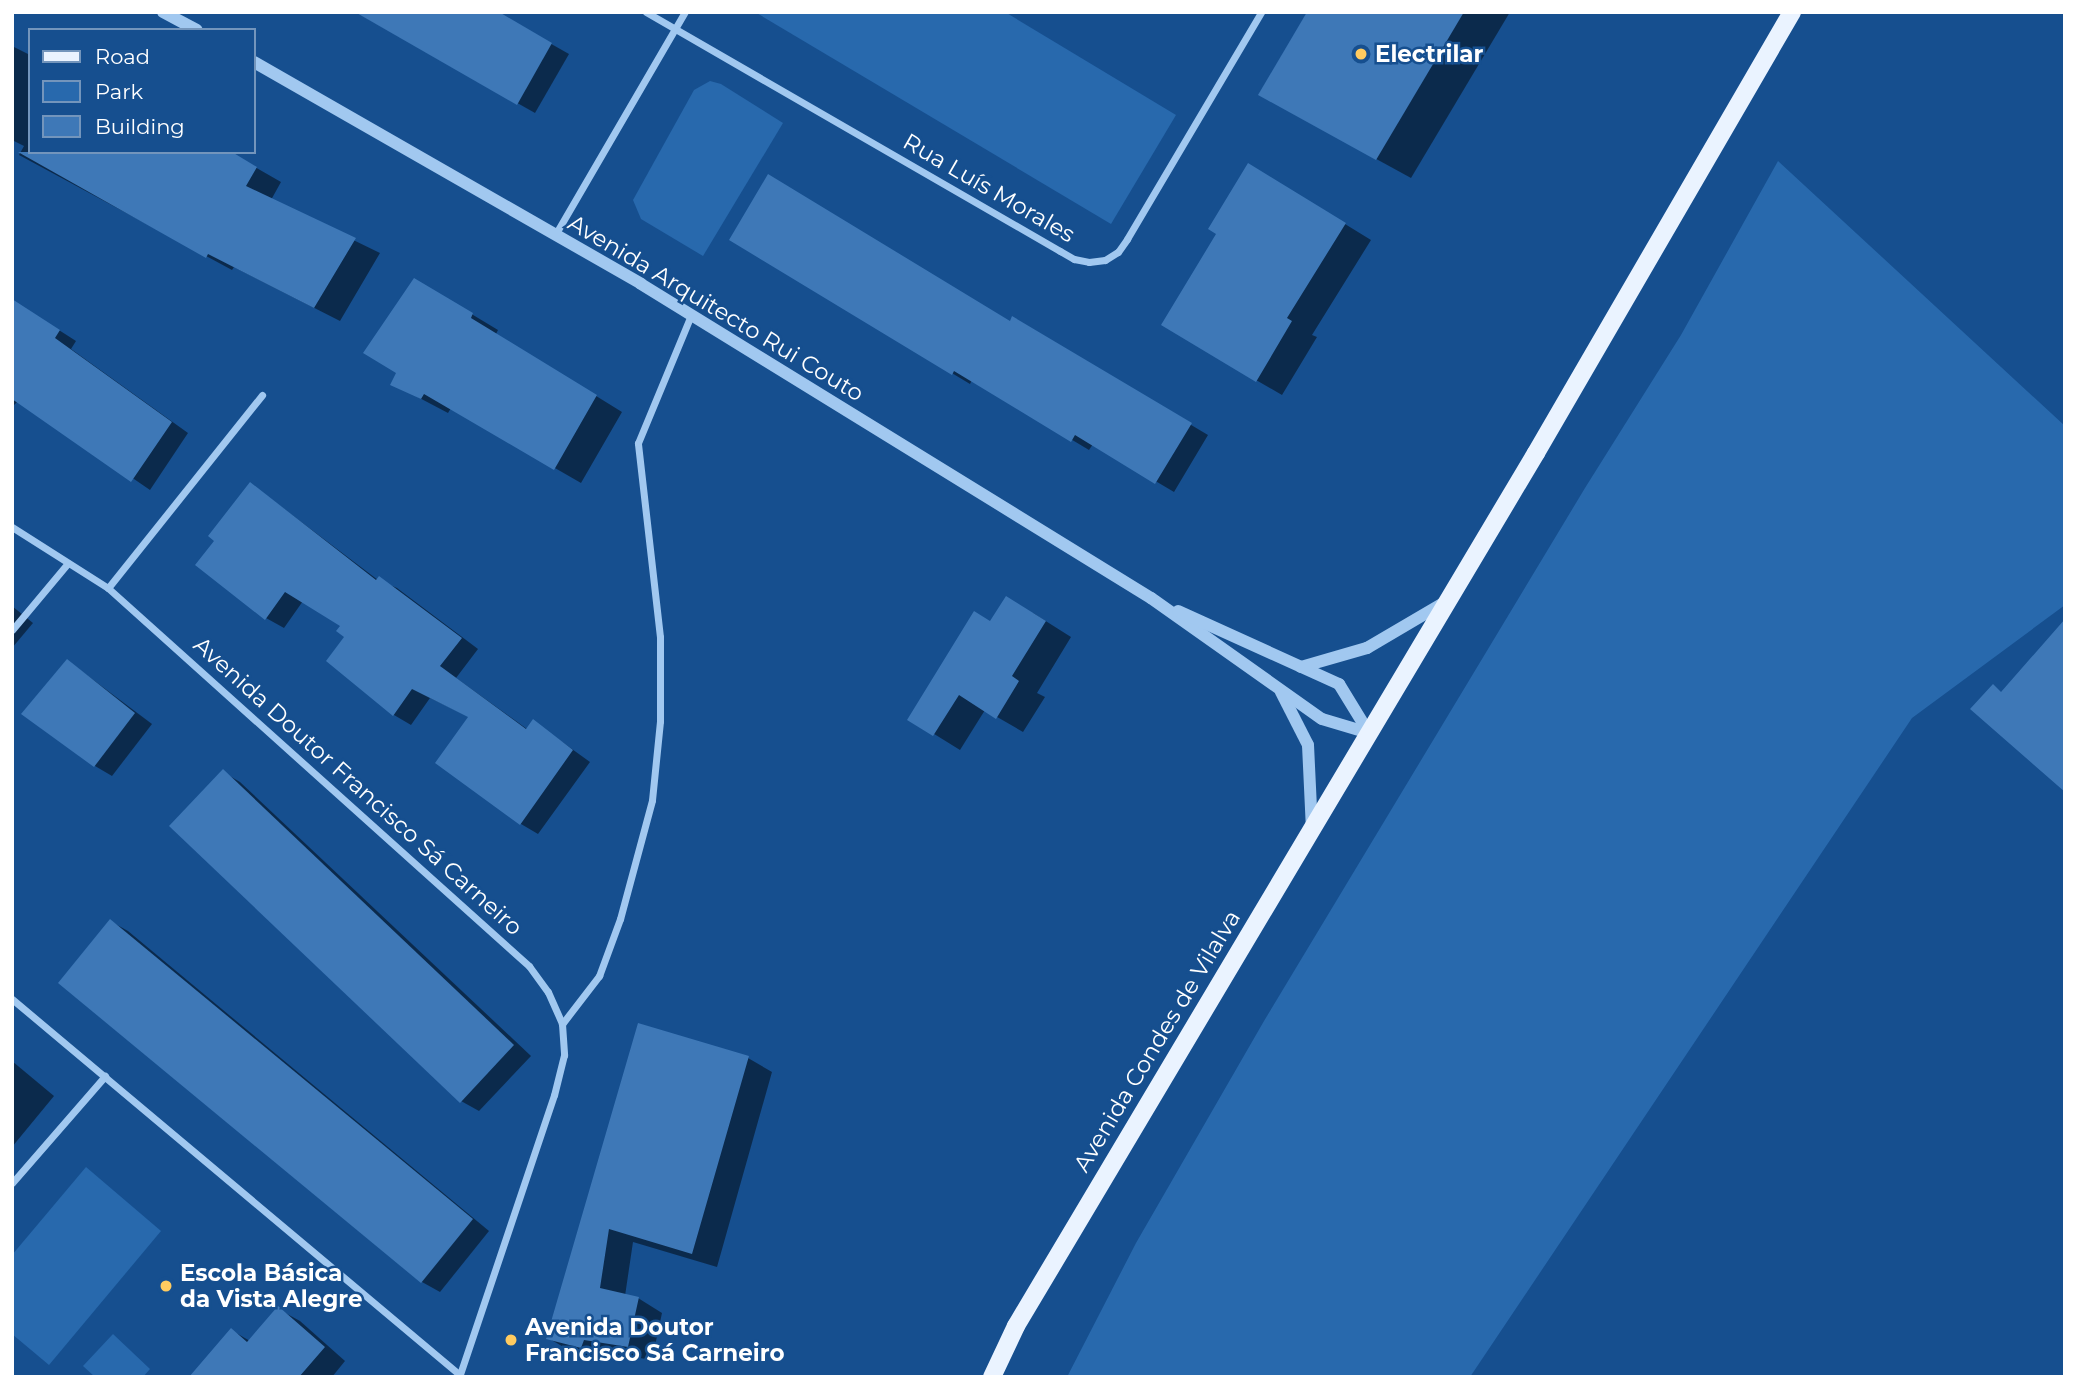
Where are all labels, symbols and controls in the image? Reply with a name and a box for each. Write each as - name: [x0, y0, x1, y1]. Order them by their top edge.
- legend: [28, 28, 256, 154]
- place label: Electrilar: [1375, 40, 1483, 68]
- text: Road: [95, 44, 150, 69]
- marker: Electrilar: [1353, 46, 1369, 62]
- text: Park: [95, 79, 143, 104]
- text: Building: [95, 114, 185, 139]
- street label: Rua Luís Morales: [898, 128, 1080, 248]
- street label: Avenida Arquitecto Rui Couto: [563, 209, 869, 407]
- street label: Avenida Doutor Francisco Sá Carneiro: [188, 631, 528, 941]
- street label: Avenida Condes de Vilalva: [1068, 905, 1246, 1177]
- place label: Escola Básica da Vista Alegre: [180, 1259, 362, 1313]
- marker: Escola Básica da Vista Alegre: [158, 1278, 174, 1294]
- place label: Avenida Doutor Francisco Sá Carneiro: [525, 1313, 784, 1367]
- marker: Avenida Doutor Francisco Sá Carneiro: [503, 1332, 519, 1348]

